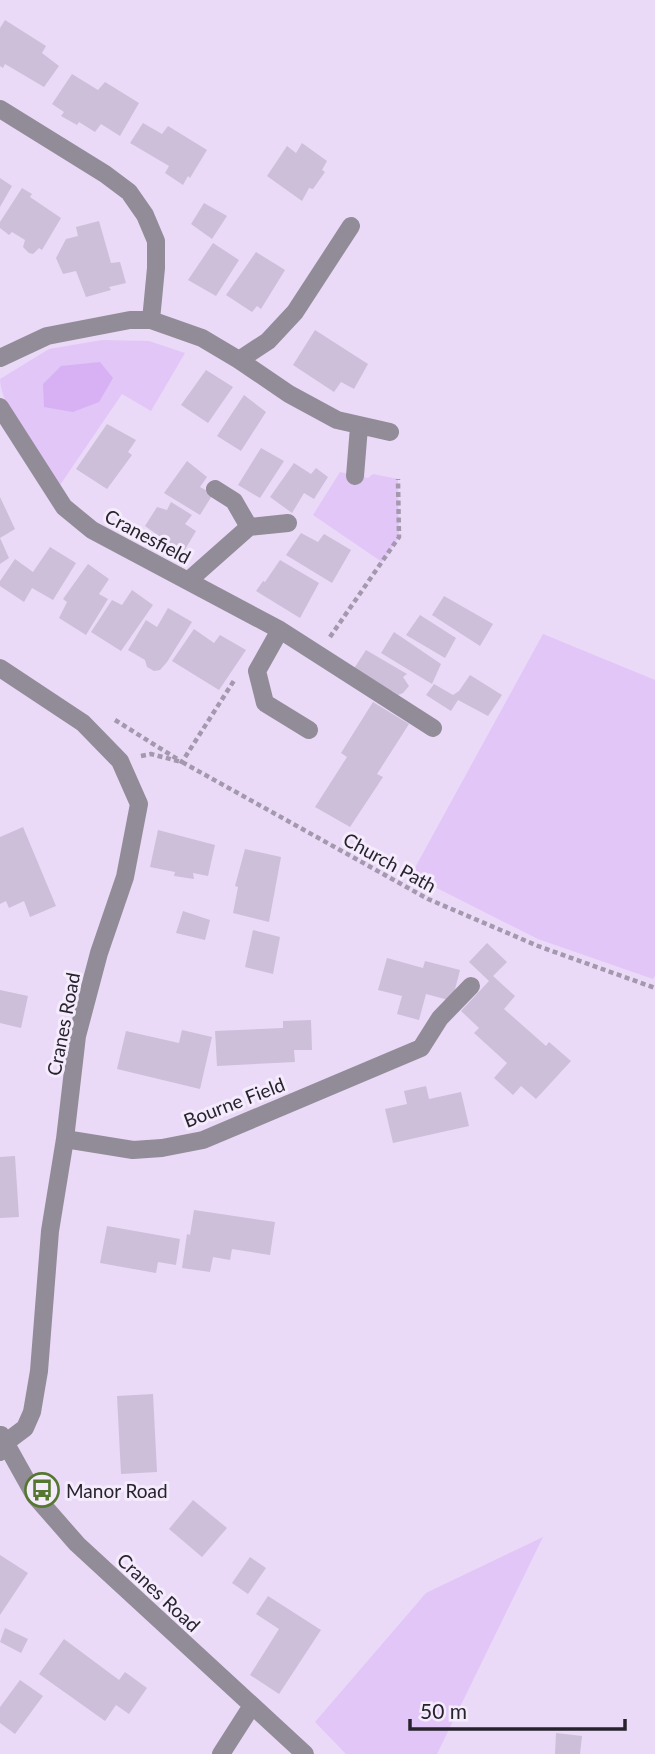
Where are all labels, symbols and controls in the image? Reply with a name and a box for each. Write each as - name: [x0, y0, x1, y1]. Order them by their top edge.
- street label: Cranesfield: [101, 504, 195, 568]
- street label: Church Path: [339, 827, 441, 897]
- street label: Cranes Road: [42, 970, 84, 1078]
- street label: Bourne Field: [180, 1072, 288, 1132]
- bus stop icon: Manor Road: [23, 1471, 61, 1509]
- place label: Manor Road: [66, 1479, 168, 1502]
- street label: Cranes Road: [113, 1548, 205, 1636]
- scale bar: [410, 1688, 625, 1732]
- text: 50 m: [420, 1698, 467, 1723]

